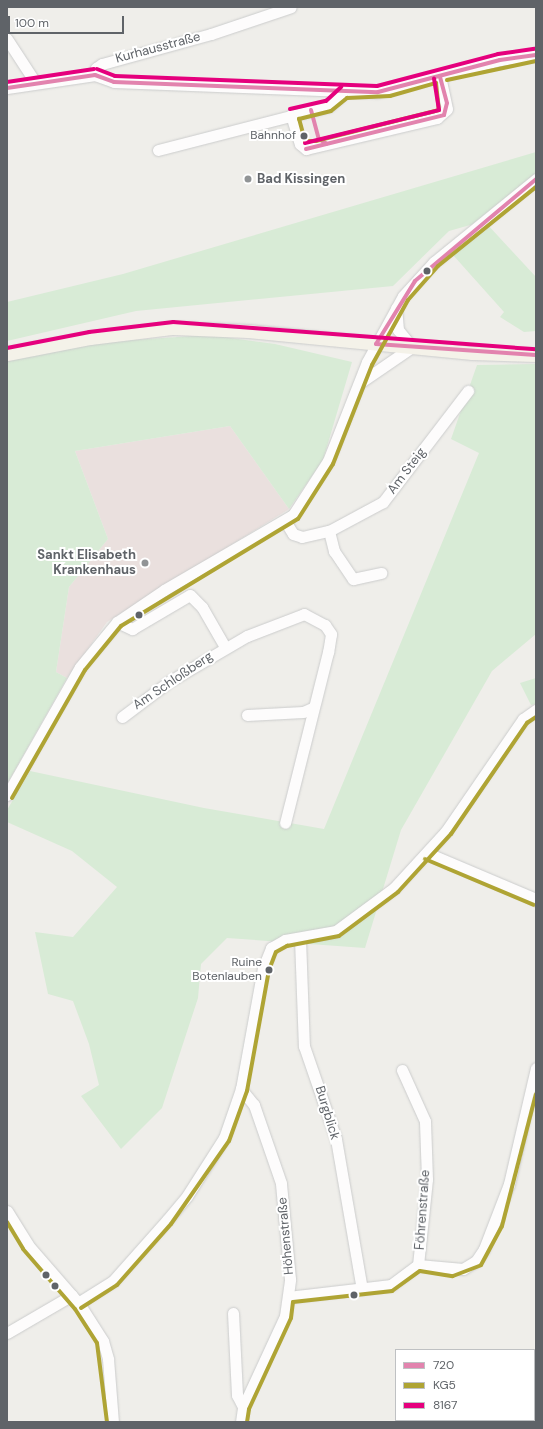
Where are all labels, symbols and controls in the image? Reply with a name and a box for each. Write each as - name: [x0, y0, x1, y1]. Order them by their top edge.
- scale bar: [10, 8, 126, 34]
- text: 100 m: [15, 15, 49, 31]
- street label: Kurhausstraße: [114, 29, 202, 67]
- place label: Bahnhof: [250, 129, 296, 143]
- marker: Bahnhof: [299, 131, 309, 141]
- place label: Bad Kissingen: [257, 171, 345, 187]
- marker: Bad Kissingen: [242, 173, 254, 185]
- unlabelled marker: [422, 266, 432, 276]
- street label: Am Steig: [385, 445, 429, 497]
- place label: Sankt Elisabeth Krankenhaus: [37, 548, 136, 579]
- marker: Sankt Elisabeth Krankenhaus: [139, 557, 151, 569]
- unlabelled marker: [134, 610, 144, 620]
- street label: Am Schloßberg: [130, 649, 216, 713]
- place label: Ruine Botenlauben: [192, 956, 262, 984]
- marker: Ruine Botenlauben: [264, 965, 274, 975]
- street label: Burgblick: [311, 1084, 343, 1142]
- street label: Föhrenstraße: [412, 1169, 434, 1251]
- street label: Höhenstraße: [275, 1197, 297, 1275]
- unlabelled marker: [41, 1270, 51, 1280]
- unlabelled marker: [50, 1281, 60, 1291]
- unlabelled marker: [349, 1290, 359, 1300]
- legend: [395, 1349, 535, 1421]
- text: 720: [433, 1357, 454, 1373]
- text: KG5: [433, 1377, 456, 1393]
- text: 8167: [433, 1397, 457, 1413]

